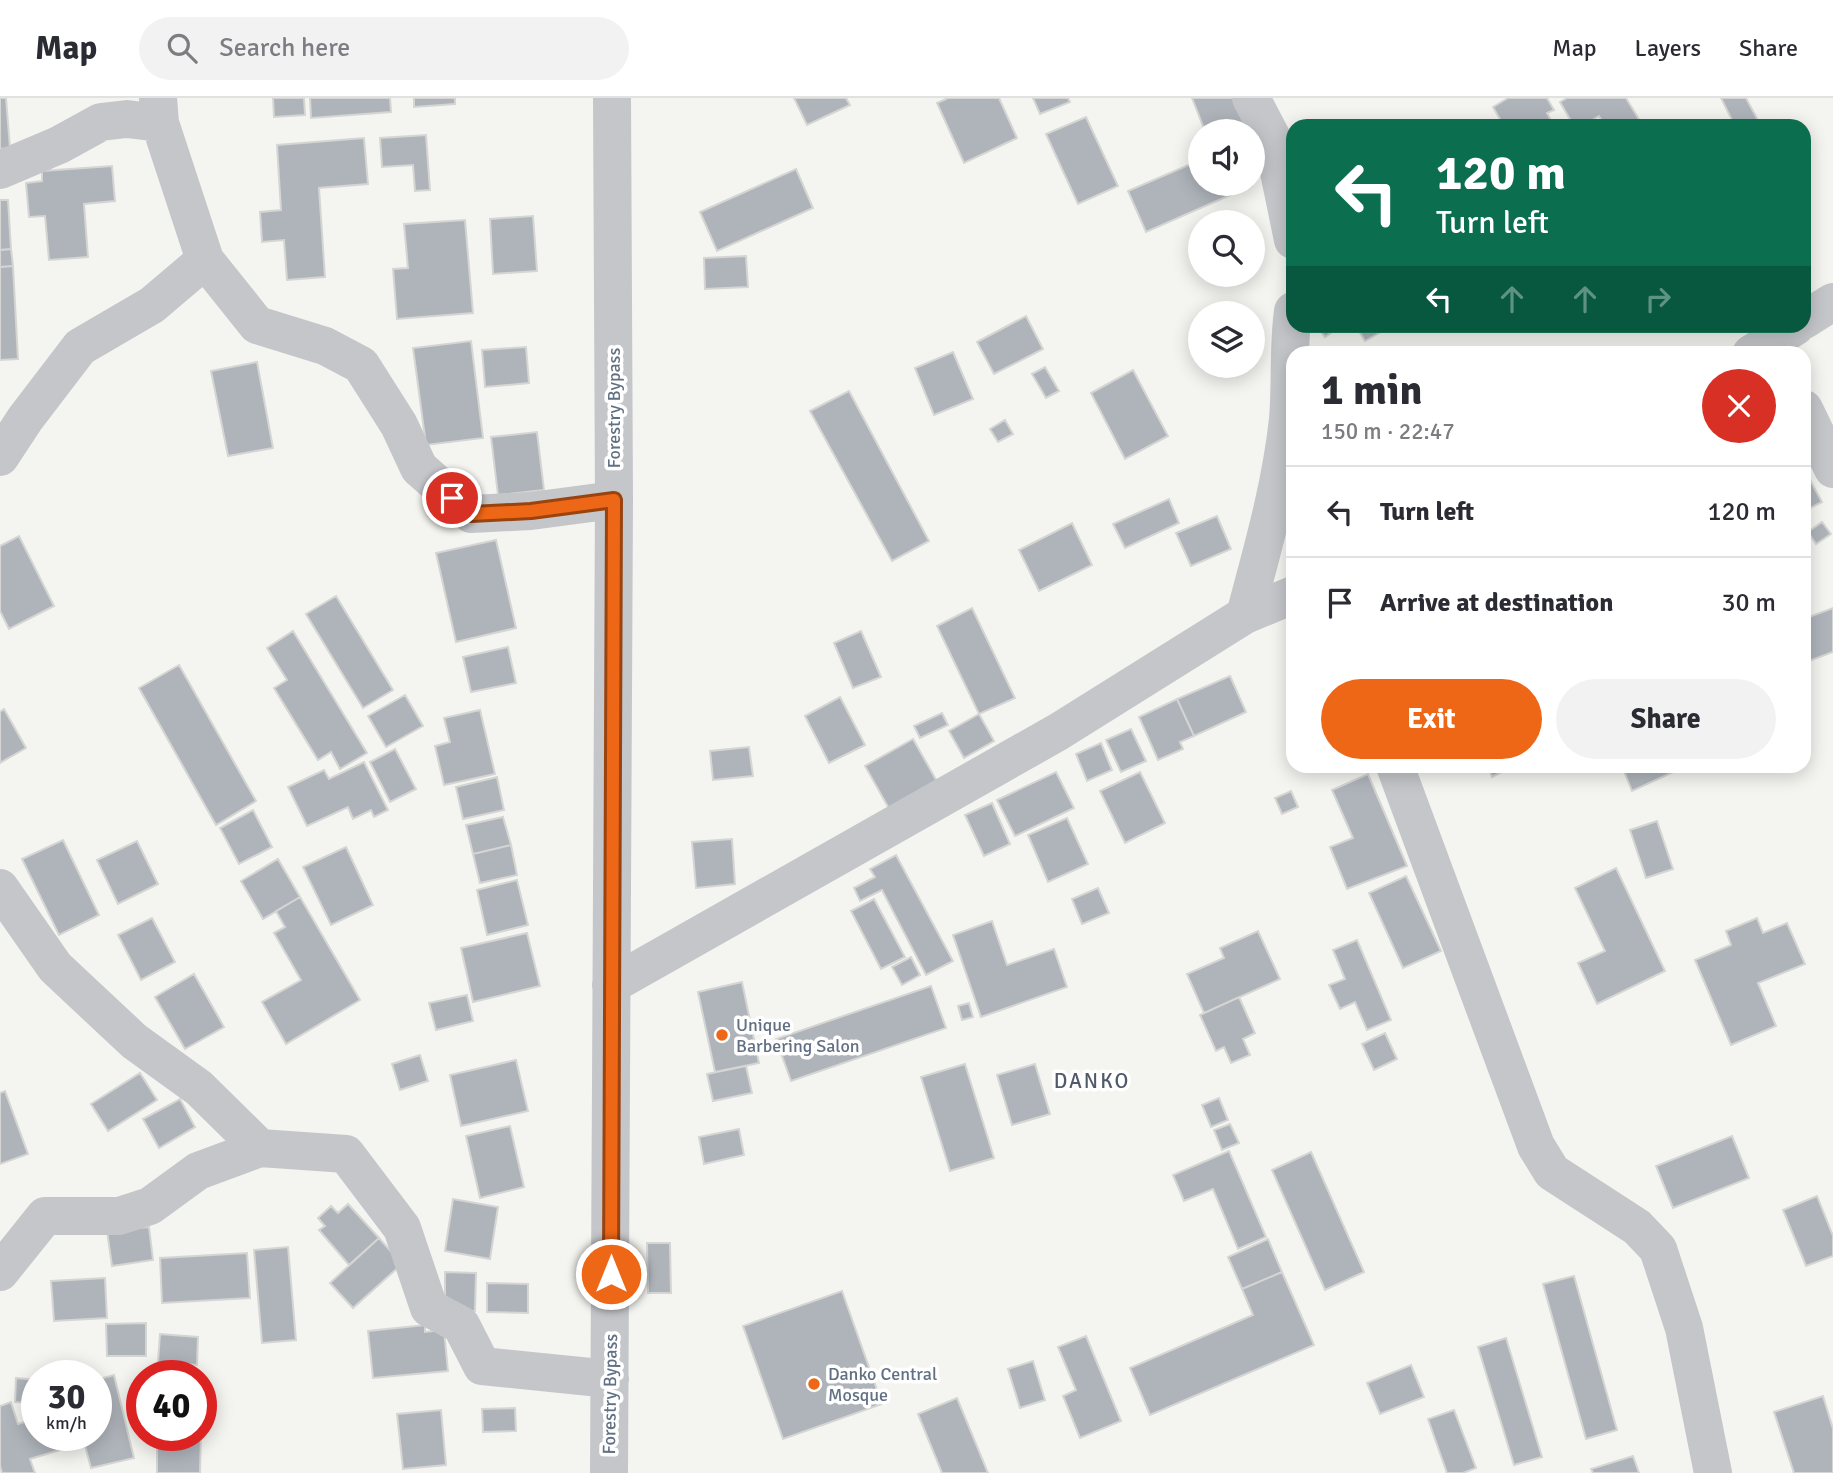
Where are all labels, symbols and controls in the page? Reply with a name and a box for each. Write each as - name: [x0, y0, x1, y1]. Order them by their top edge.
- search box: [139, 17, 629, 80]
- text: Map: [35, 28, 97, 69]
- icon: search: [163, 29, 201, 67]
- text: Search here: [219, 32, 350, 64]
- text: Map: [1552, 33, 1597, 63]
- text: Layers: [1635, 33, 1701, 63]
- text: Share: [1739, 33, 1798, 63]
- map controls: [1188, 119, 1265, 378]
- button: sound: [1188, 119, 1265, 196]
- text: 120 m: [1436, 143, 1566, 203]
- icon: left: [1321, 147, 1412, 238]
- text: Turn left: [1436, 203, 1549, 242]
- button: search: [1188, 210, 1265, 287]
- icon: left: [1420, 280, 1458, 318]
- icon: ahead: [1493, 280, 1531, 318]
- icon: ahead: [1566, 280, 1604, 318]
- icon: right: [1639, 280, 1677, 318]
- button: layers: [1188, 301, 1265, 378]
- street label: Forestry Bypass: [603, 348, 625, 468]
- text: 1 min: [1321, 365, 1422, 416]
- button: close: [1702, 369, 1776, 443]
- text: 150 m · 22:47: [1321, 417, 1455, 446]
- pin: [422, 468, 482, 528]
- icon: arrive: [433, 479, 471, 517]
- icon: left: [1321, 493, 1359, 531]
- text: Turn left: [1380, 496, 1474, 528]
- text: 120 m: [1707, 496, 1776, 528]
- icon: arrive: [1321, 584, 1359, 622]
- text: Arrive at destination: [1380, 587, 1613, 619]
- text: 30 m: [1721, 587, 1776, 619]
- button: Exit: [1321, 679, 1542, 759]
- button: Share: [1556, 679, 1776, 759]
- place label: Unique Barbering Salon: [736, 1014, 860, 1057]
- marker: Unique Barbering Salon: [714, 1027, 730, 1043]
- district label: DANKO: [1054, 1068, 1130, 1094]
- position arrow: [574, 1237, 648, 1311]
- street label: Forestry Bypass: [598, 1333, 622, 1455]
- speed limit sign: 40: [126, 1360, 217, 1451]
- place label: Danko Central Mosque: [828, 1363, 937, 1406]
- text: 30: [48, 1375, 85, 1418]
- marker: Danko Central Mosque: [806, 1376, 822, 1392]
- text: km/h: [46, 1412, 87, 1434]

